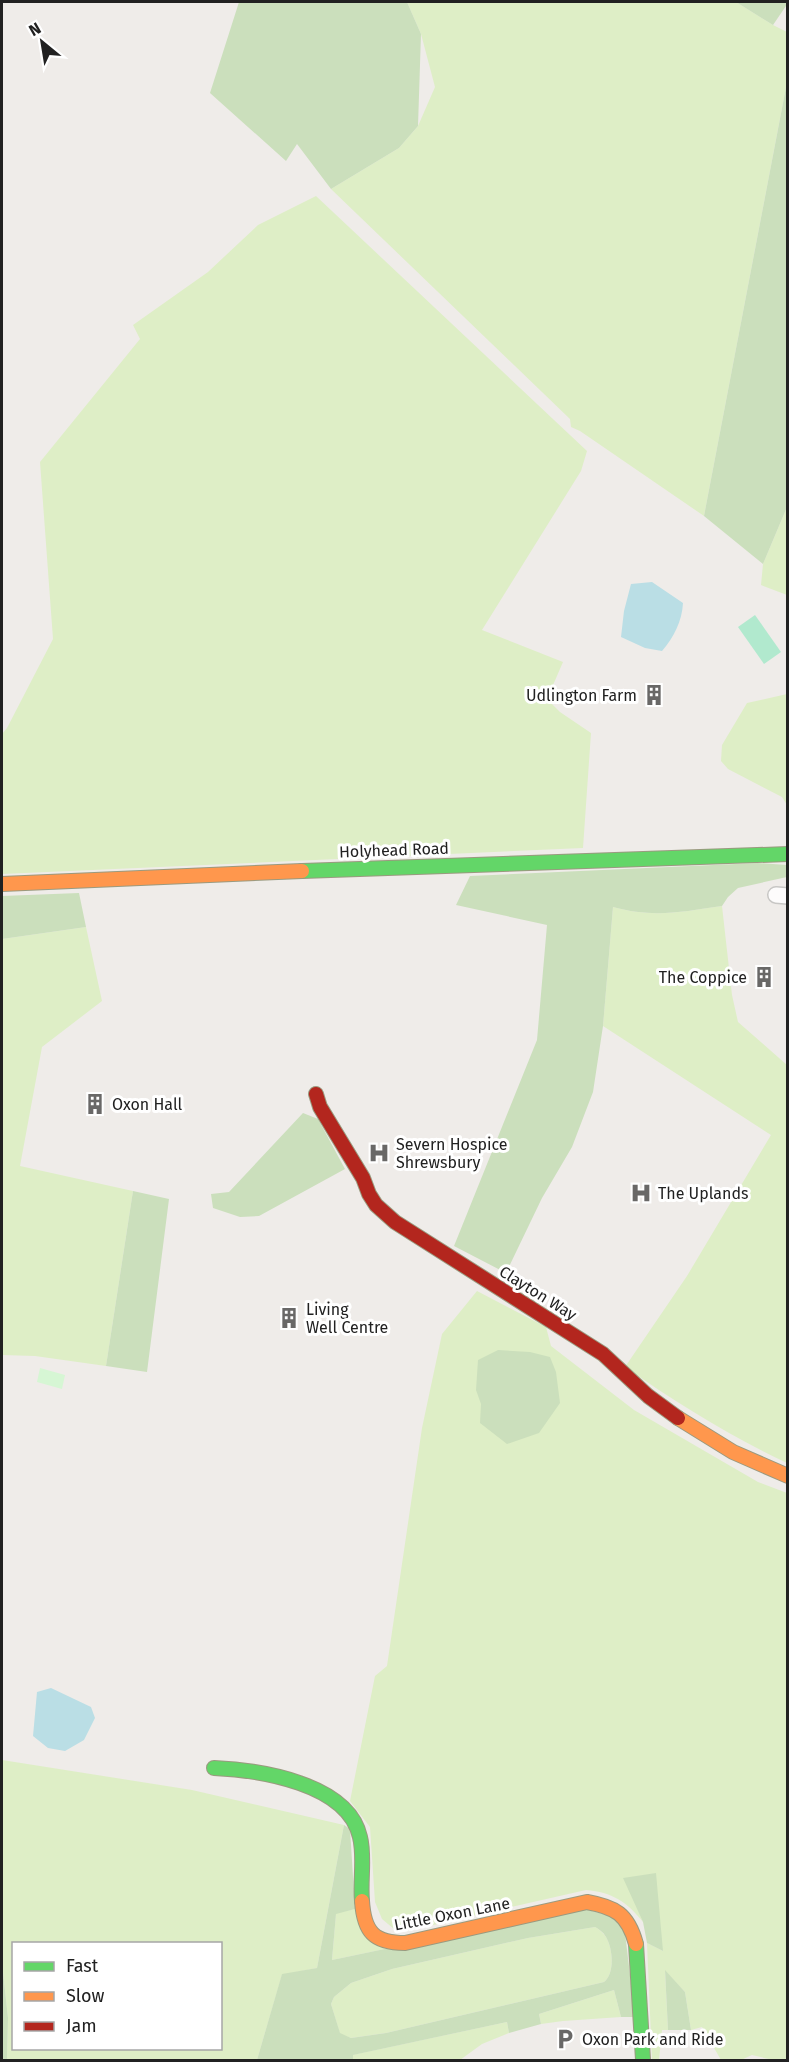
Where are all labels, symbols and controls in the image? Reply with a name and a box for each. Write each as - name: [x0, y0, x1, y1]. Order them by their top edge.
- north arrow: [12, 12, 72, 72]
- text: N: [25, 19, 44, 40]
- building icon: Udlington Farm: [642, 683, 666, 707]
- place label: Udlington Farm: [526, 686, 637, 705]
- street label: Holyhead Road: [339, 839, 449, 861]
- building icon: The Coppice: [752, 965, 776, 989]
- place label: The Coppice: [659, 968, 747, 987]
- building icon: Oxon Hall: [83, 1092, 107, 1116]
- place label: Oxon Hall: [112, 1095, 183, 1114]
- place label: Severn Hospice Shrewsbury: [396, 1135, 507, 1172]
- hospital icon: Severn Hospice Shrewsbury: [367, 1141, 391, 1165]
- hospital icon: The Uplands: [629, 1181, 653, 1205]
- place label: The Uplands: [658, 1184, 748, 1203]
- street label: Clayton Way: [496, 1262, 580, 1324]
- place label: Living Well Centre: [306, 1300, 388, 1337]
- building icon: Living Well Centre: [277, 1306, 301, 1330]
- street label: Little Oxon Lane: [392, 1893, 512, 1935]
- legend: [12, 1942, 222, 2050]
- text: Fast: [66, 1955, 99, 1977]
- text: Slow: [66, 1985, 105, 2007]
- text: Jam: [66, 2015, 97, 2037]
- parking icon: Oxon Park and Ride: [553, 2027, 577, 2051]
- place label: Oxon Park and Ride: [582, 2030, 724, 2049]

